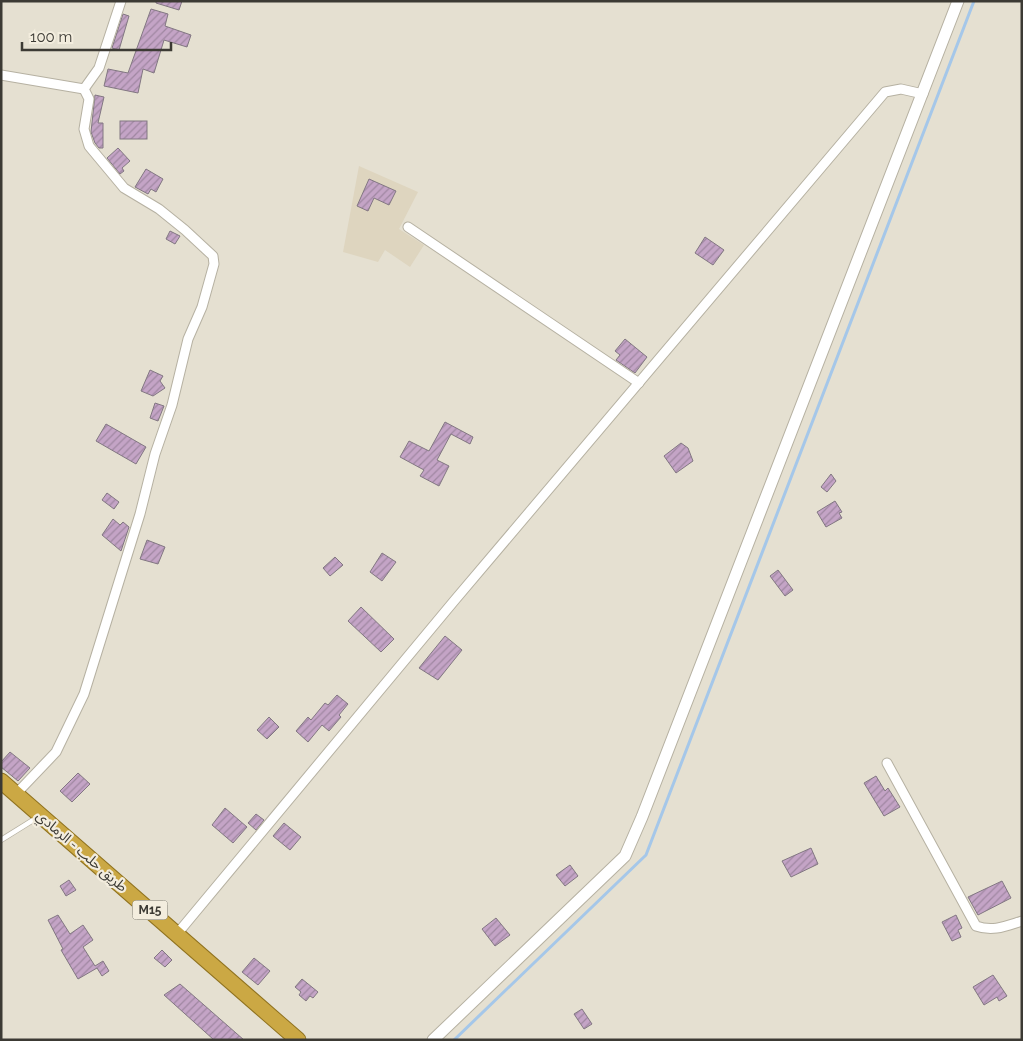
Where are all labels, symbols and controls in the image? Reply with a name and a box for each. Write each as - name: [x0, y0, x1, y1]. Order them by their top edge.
- scale bar: [22, 20, 171, 52]
- text: 100 m: [30, 28, 72, 46]
- street label: طريق حلب - الرمادي: [31, 807, 131, 897]
- road number: M15: [132, 900, 168, 920]

